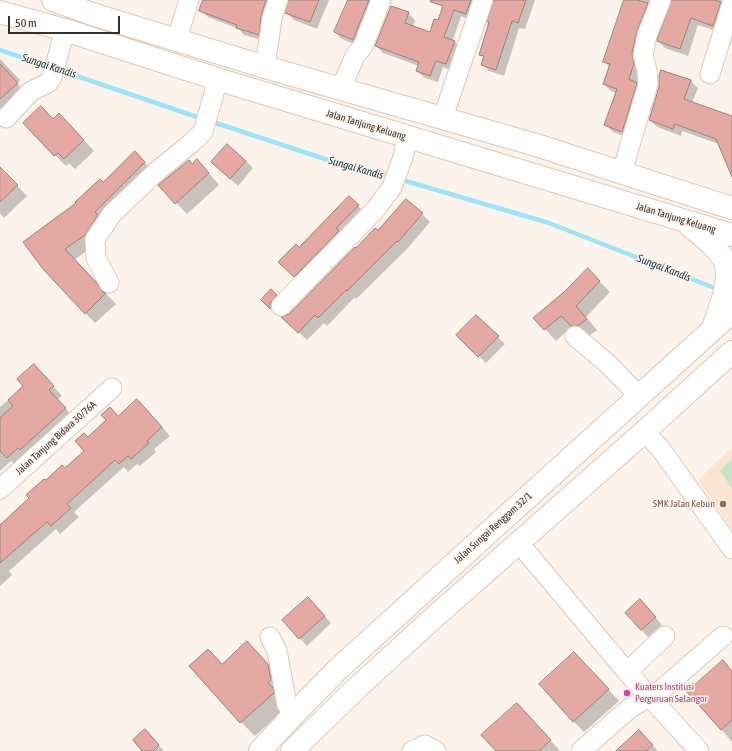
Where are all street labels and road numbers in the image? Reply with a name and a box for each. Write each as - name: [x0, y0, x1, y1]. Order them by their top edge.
- street label: Jalan Tanjung Keluang: [325, 107, 407, 143]
- street label: Jalan Tanjung Keluang: [635, 200, 717, 236]
- street label: Jalan Tanjung Bidara 30/76A: [13, 399, 99, 477]
- street label: Jalan Sungai Renggam 32/1: [451, 490, 535, 566]

